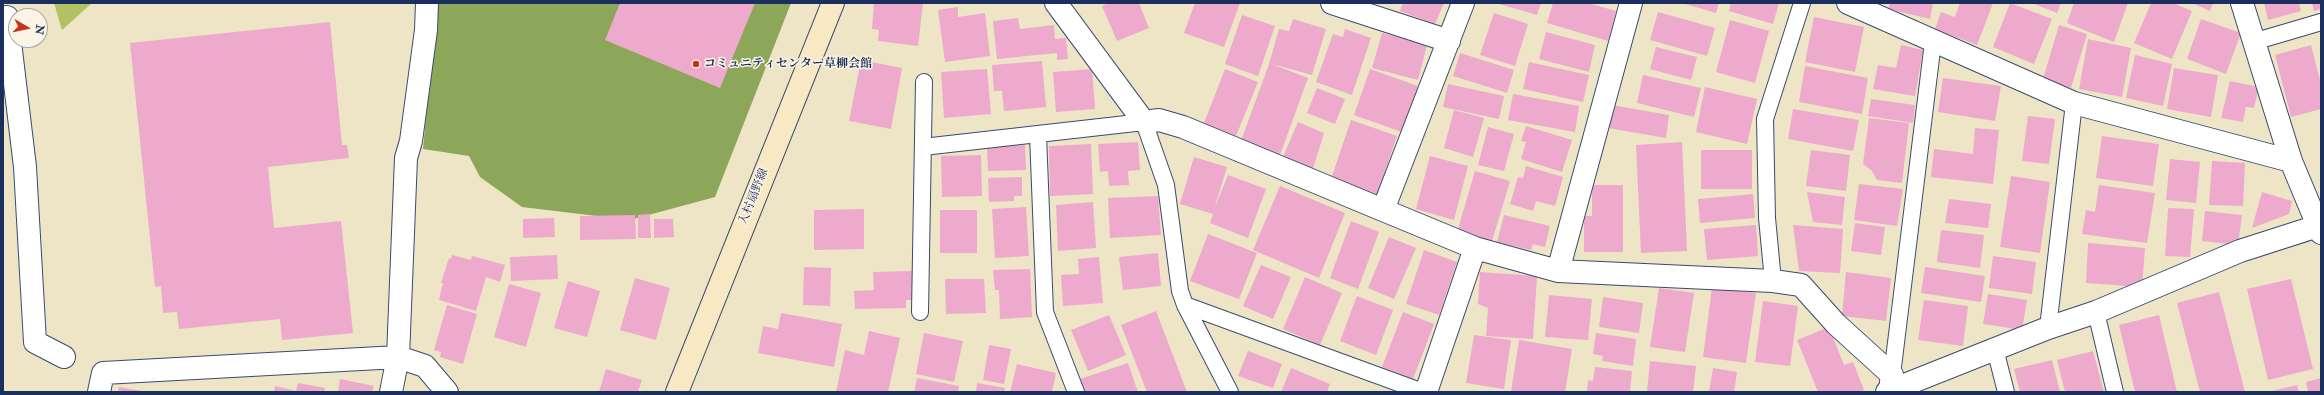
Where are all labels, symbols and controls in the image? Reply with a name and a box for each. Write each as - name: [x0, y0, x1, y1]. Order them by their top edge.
- north arrow: [8, 8, 48, 48]
- text: N: [32, 24, 47, 36]
- place label: コミュニティセンター草柳会館: [704, 57, 872, 71]
- marker: コミュニティセンター草柳会館: [691, 59, 701, 69]
- street label: 入村扇野線: [736, 166, 772, 228]

